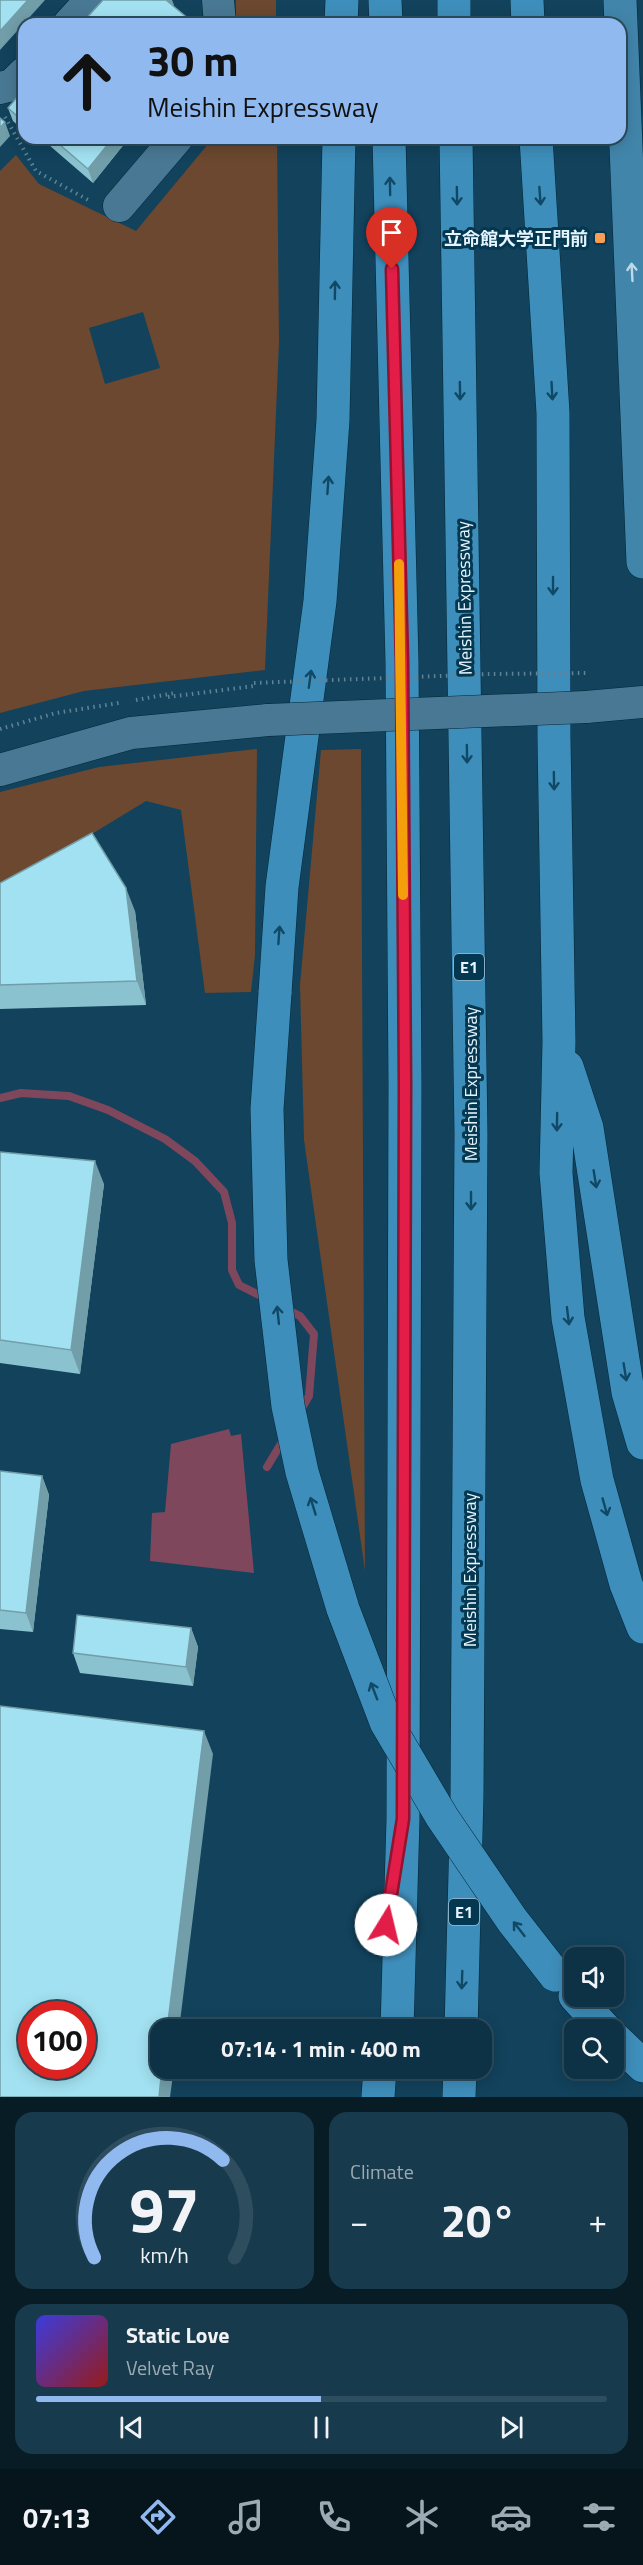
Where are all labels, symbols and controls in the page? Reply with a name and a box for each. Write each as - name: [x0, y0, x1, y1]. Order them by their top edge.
- text: 30 m: [147, 28, 239, 92]
- icon: ahead: [48, 42, 126, 120]
- text: Meishin Expressway: [147, 86, 378, 127]
- one-way arrow: [384, 177, 396, 197]
- one-way arrow: [451, 186, 463, 206]
- one-way arrow: [535, 186, 546, 206]
- pin: [366, 207, 417, 269]
- icon: arrive: [375, 216, 408, 249]
- place label: 立命館大学正門前: [444, 225, 588, 252]
- marker: 立命館大学正門前: [593, 231, 607, 245]
- one-way arrow: [626, 263, 637, 283]
- one-way arrow: [330, 281, 341, 301]
- one-way arrow: [455, 381, 466, 401]
- one-way arrow: [546, 381, 557, 401]
- one-way arrow: [323, 476, 334, 496]
- street label: Meishin Expressway: [449, 520, 479, 675]
- one-way arrow: [547, 575, 559, 595]
- one-way arrow: [304, 670, 315, 689]
- one-way arrow: [461, 744, 473, 764]
- one-way arrow: [549, 770, 560, 790]
- one-way arrow: [274, 926, 285, 946]
- road number: E1: [454, 954, 484, 980]
- street label: Meishin Expressway: [457, 1007, 484, 1161]
- one-way arrow: [551, 1111, 563, 1131]
- one-way arrow: [589, 1169, 600, 1189]
- one-way arrow: [465, 1191, 477, 1211]
- one-way arrow: [272, 1306, 283, 1326]
- one-way arrow: [563, 1306, 574, 1325]
- one-way arrow: [619, 1362, 630, 1382]
- street label: Meishin Expressway: [456, 1493, 483, 1647]
- one-way arrow: [307, 1497, 318, 1516]
- one-way arrow: [600, 1498, 611, 1517]
- one-way arrow: [368, 1682, 379, 1701]
- position arrow: [354, 1893, 418, 1957]
- road number: E1: [449, 1899, 479, 1925]
- one-way arrow: [513, 1921, 526, 1937]
- map controls: [564, 1947, 624, 2079]
- button: sound: [564, 1947, 624, 2007]
- one-way arrow: [456, 1969, 468, 1989]
- speed limit sign: 100: [18, 2001, 96, 2079]
- button: search: [564, 2019, 624, 2079]
- text: 07:14 · 1 min · 400 m: [221, 2032, 421, 2066]
- text: Climate: [350, 2156, 414, 2187]
- text: 97: [130, 2161, 199, 2256]
- text: 20°: [441, 2186, 516, 2254]
- text: −: [350, 2196, 368, 2246]
- text: +: [589, 2196, 607, 2246]
- text: km/h: [140, 2239, 189, 2271]
- text: Static Love: [126, 2318, 229, 2352]
- text: Velvet Ray: [126, 2352, 215, 2383]
- icon: previous: [115, 2411, 148, 2444]
- icon: pause: [305, 2411, 338, 2444]
- icon: next: [495, 2411, 528, 2444]
- icon: directions: [137, 2496, 179, 2538]
- icon: music: [225, 2496, 267, 2538]
- icon: phone: [313, 2496, 355, 2538]
- icon: climate: [401, 2496, 443, 2538]
- icon: car: [490, 2496, 532, 2538]
- icon: filters: [578, 2496, 620, 2538]
- text: 07:13: [23, 2497, 91, 2538]

